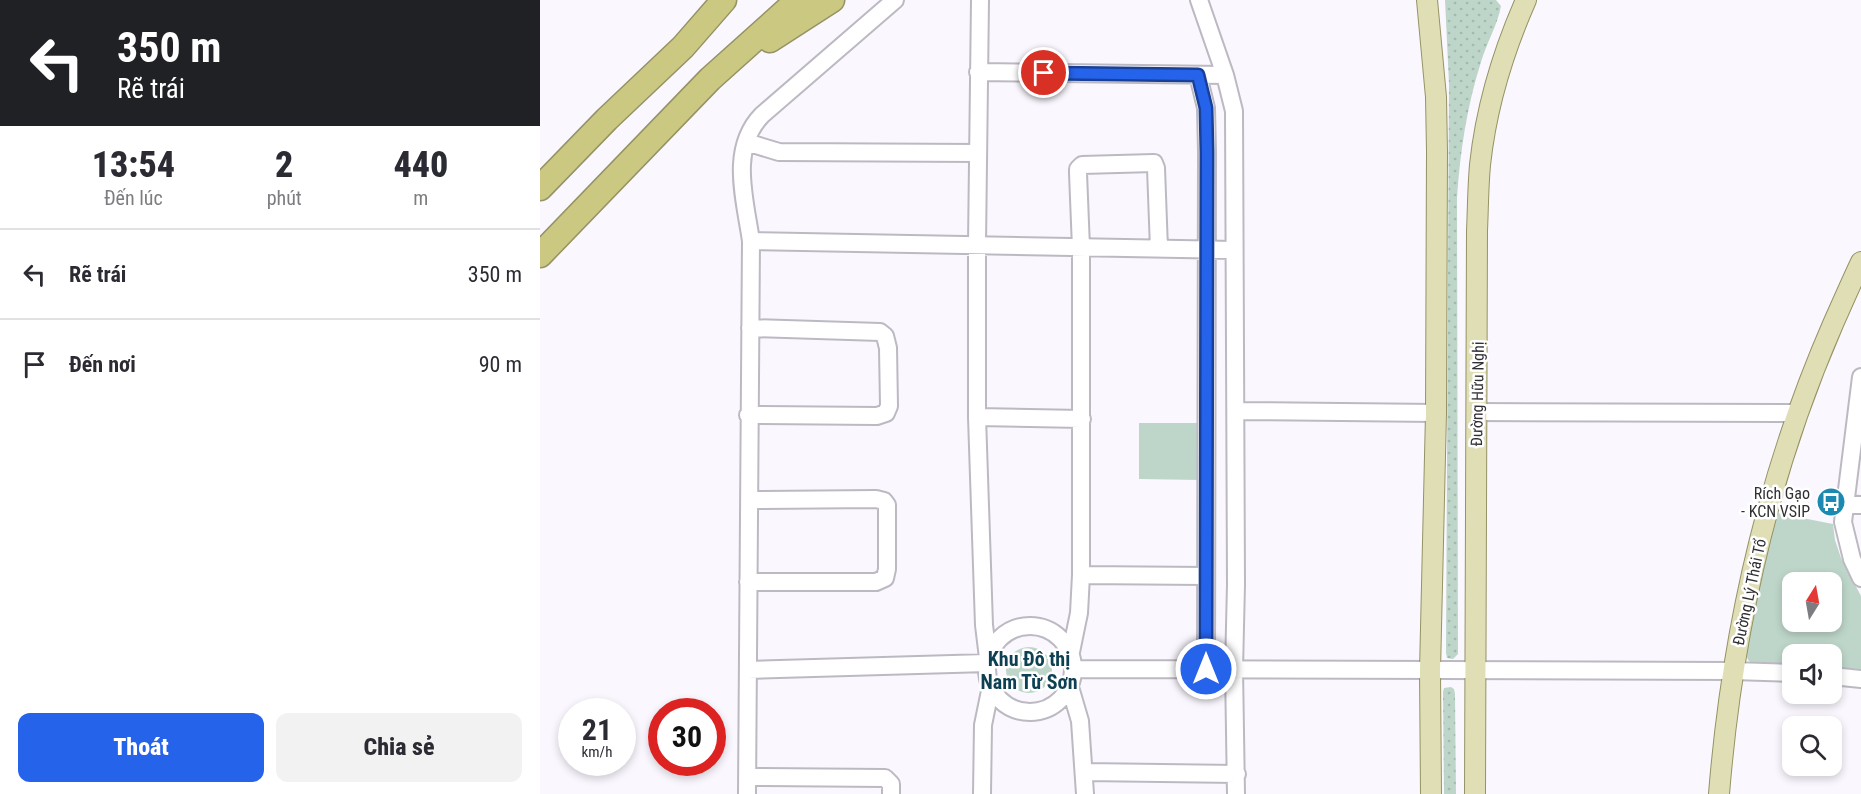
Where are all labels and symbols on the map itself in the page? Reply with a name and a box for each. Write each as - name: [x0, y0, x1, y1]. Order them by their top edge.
- pin: [1018, 47, 1069, 98]
- street label: Đường Hữu Nghị: [1467, 341, 1488, 447]
- place label: Rích Gạo - KCN VSIP: [1741, 484, 1810, 521]
- bus stop icon: Rích Gạo - KCN VSIP: [1815, 486, 1847, 518]
- street label: Đường Lý Thái Tổ: [1729, 537, 1770, 647]
- north arrow: [1782, 572, 1842, 632]
- position arrow: [1174, 637, 1238, 701]
- district label: Khu Đô thị Nam Từ Sơn: [980, 647, 1078, 694]
- speed limit sign: 30: [648, 698, 726, 776]

